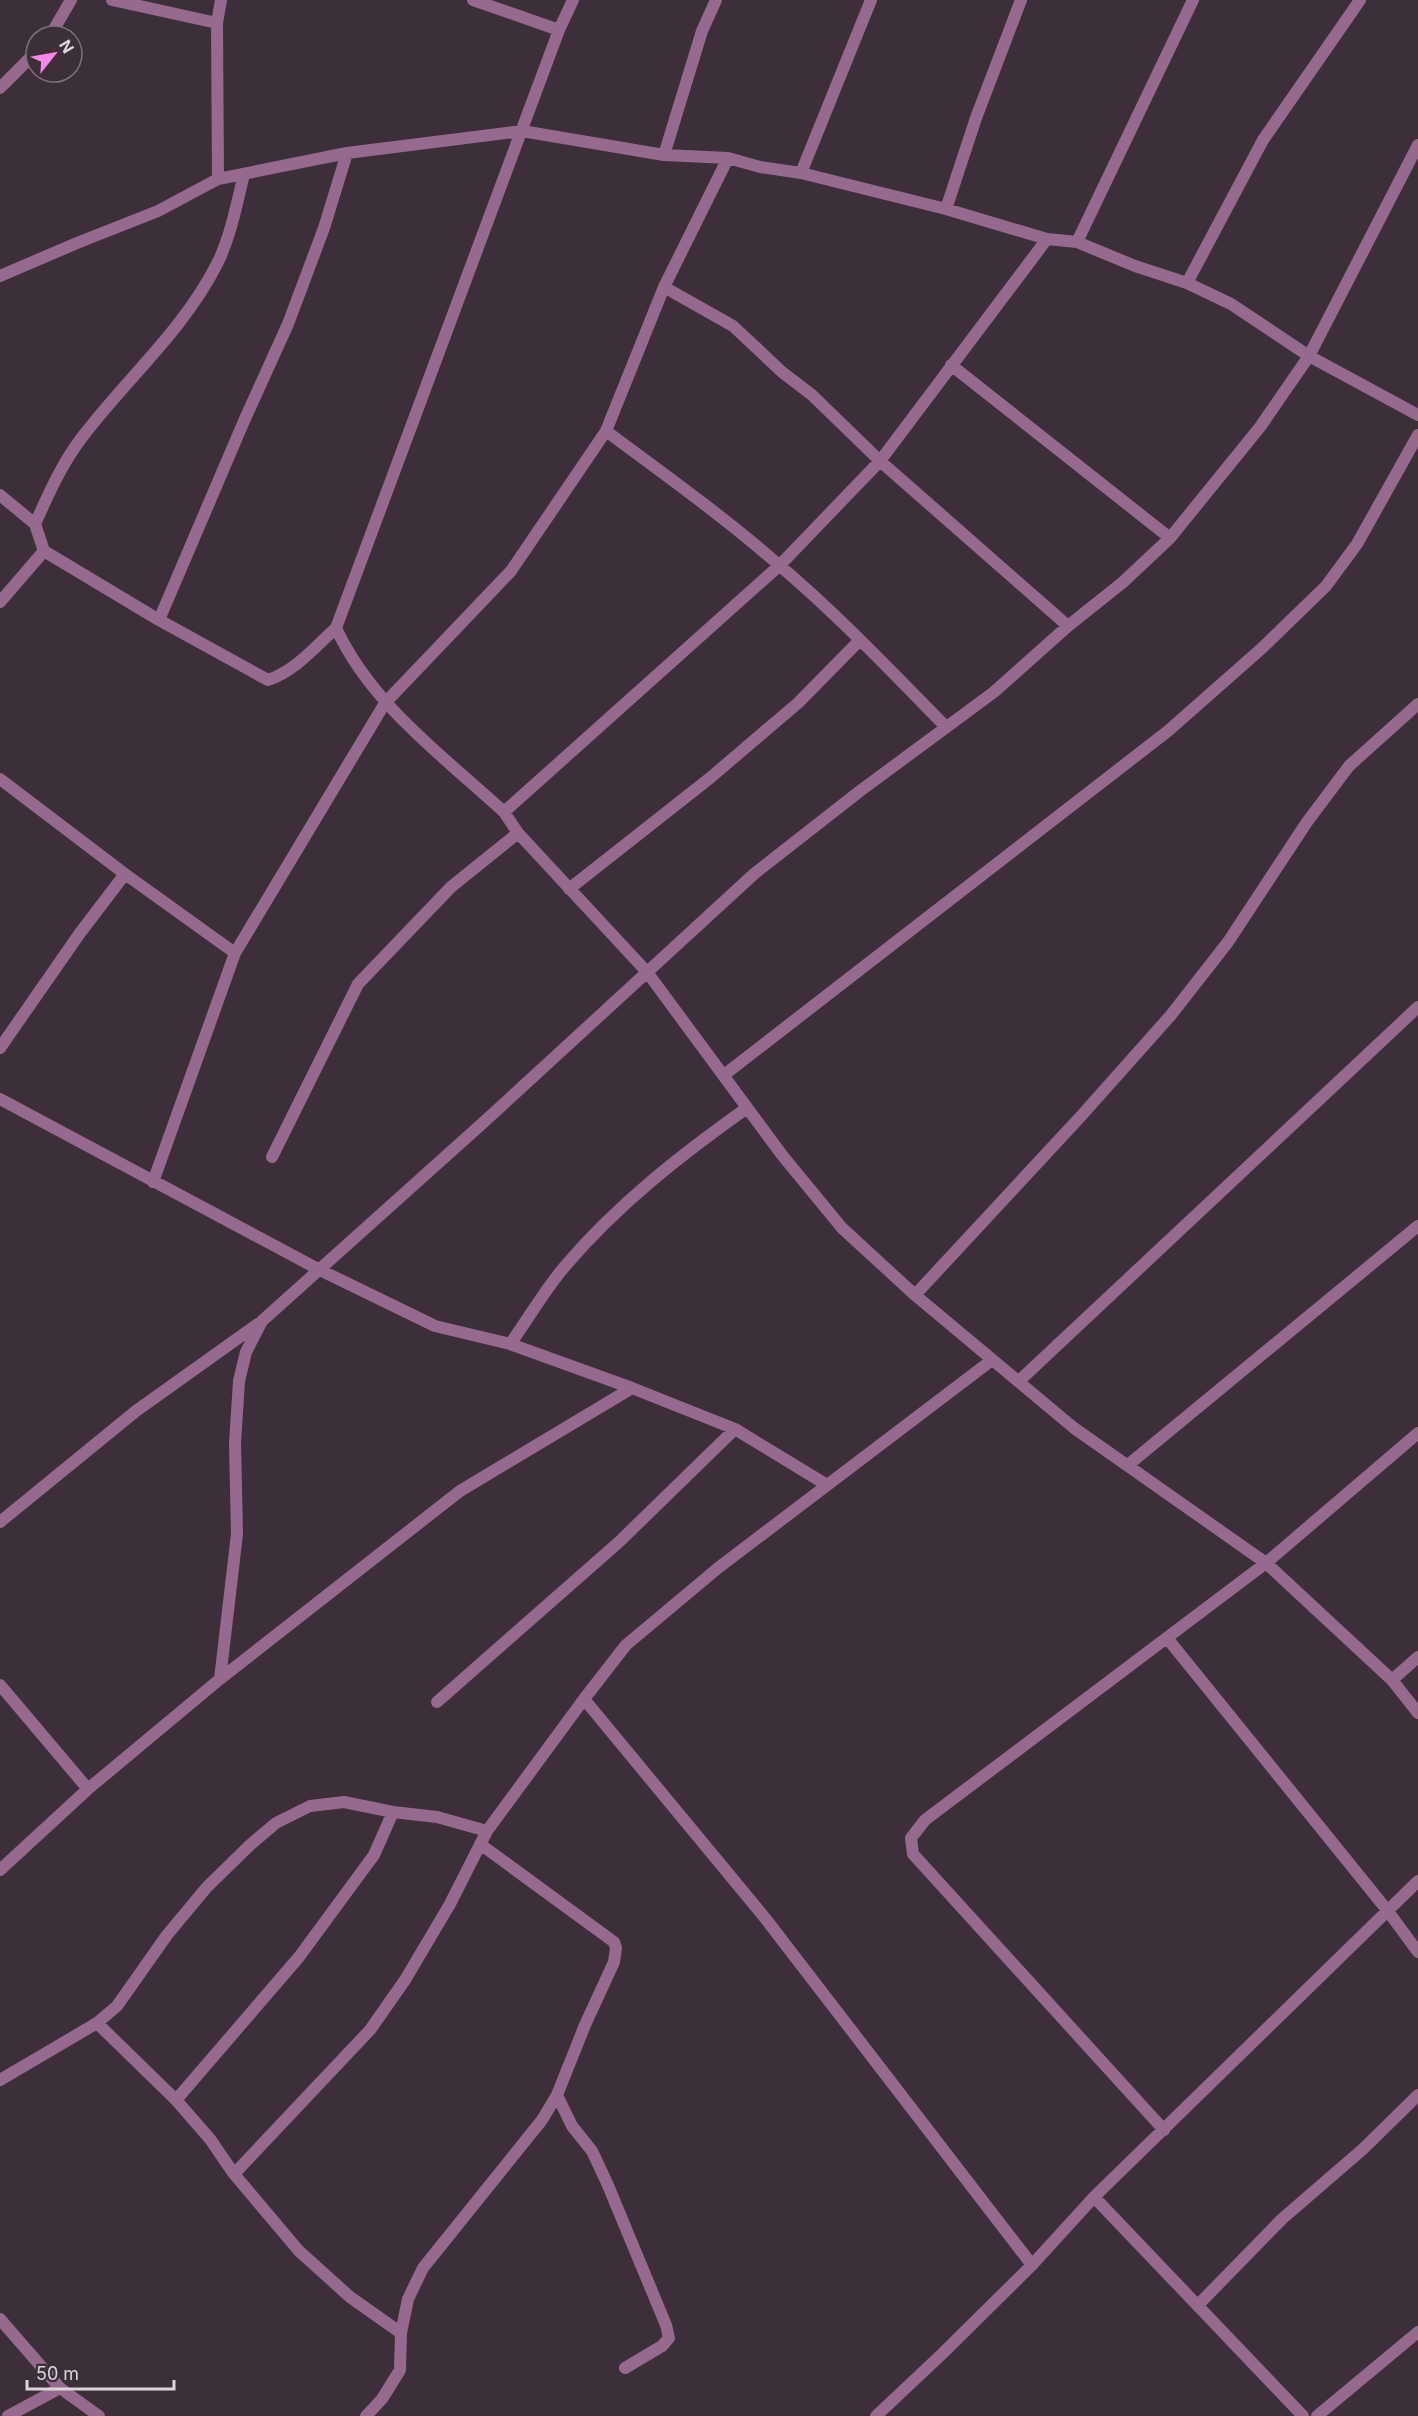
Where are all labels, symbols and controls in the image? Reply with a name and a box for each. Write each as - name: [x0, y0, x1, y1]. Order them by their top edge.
- north arrow: [24, 24, 84, 84]
- text: N: [55, 36, 79, 57]
- scale bar: [27, 2353, 174, 2391]
- text: 50 m: [36, 2363, 79, 2384]

